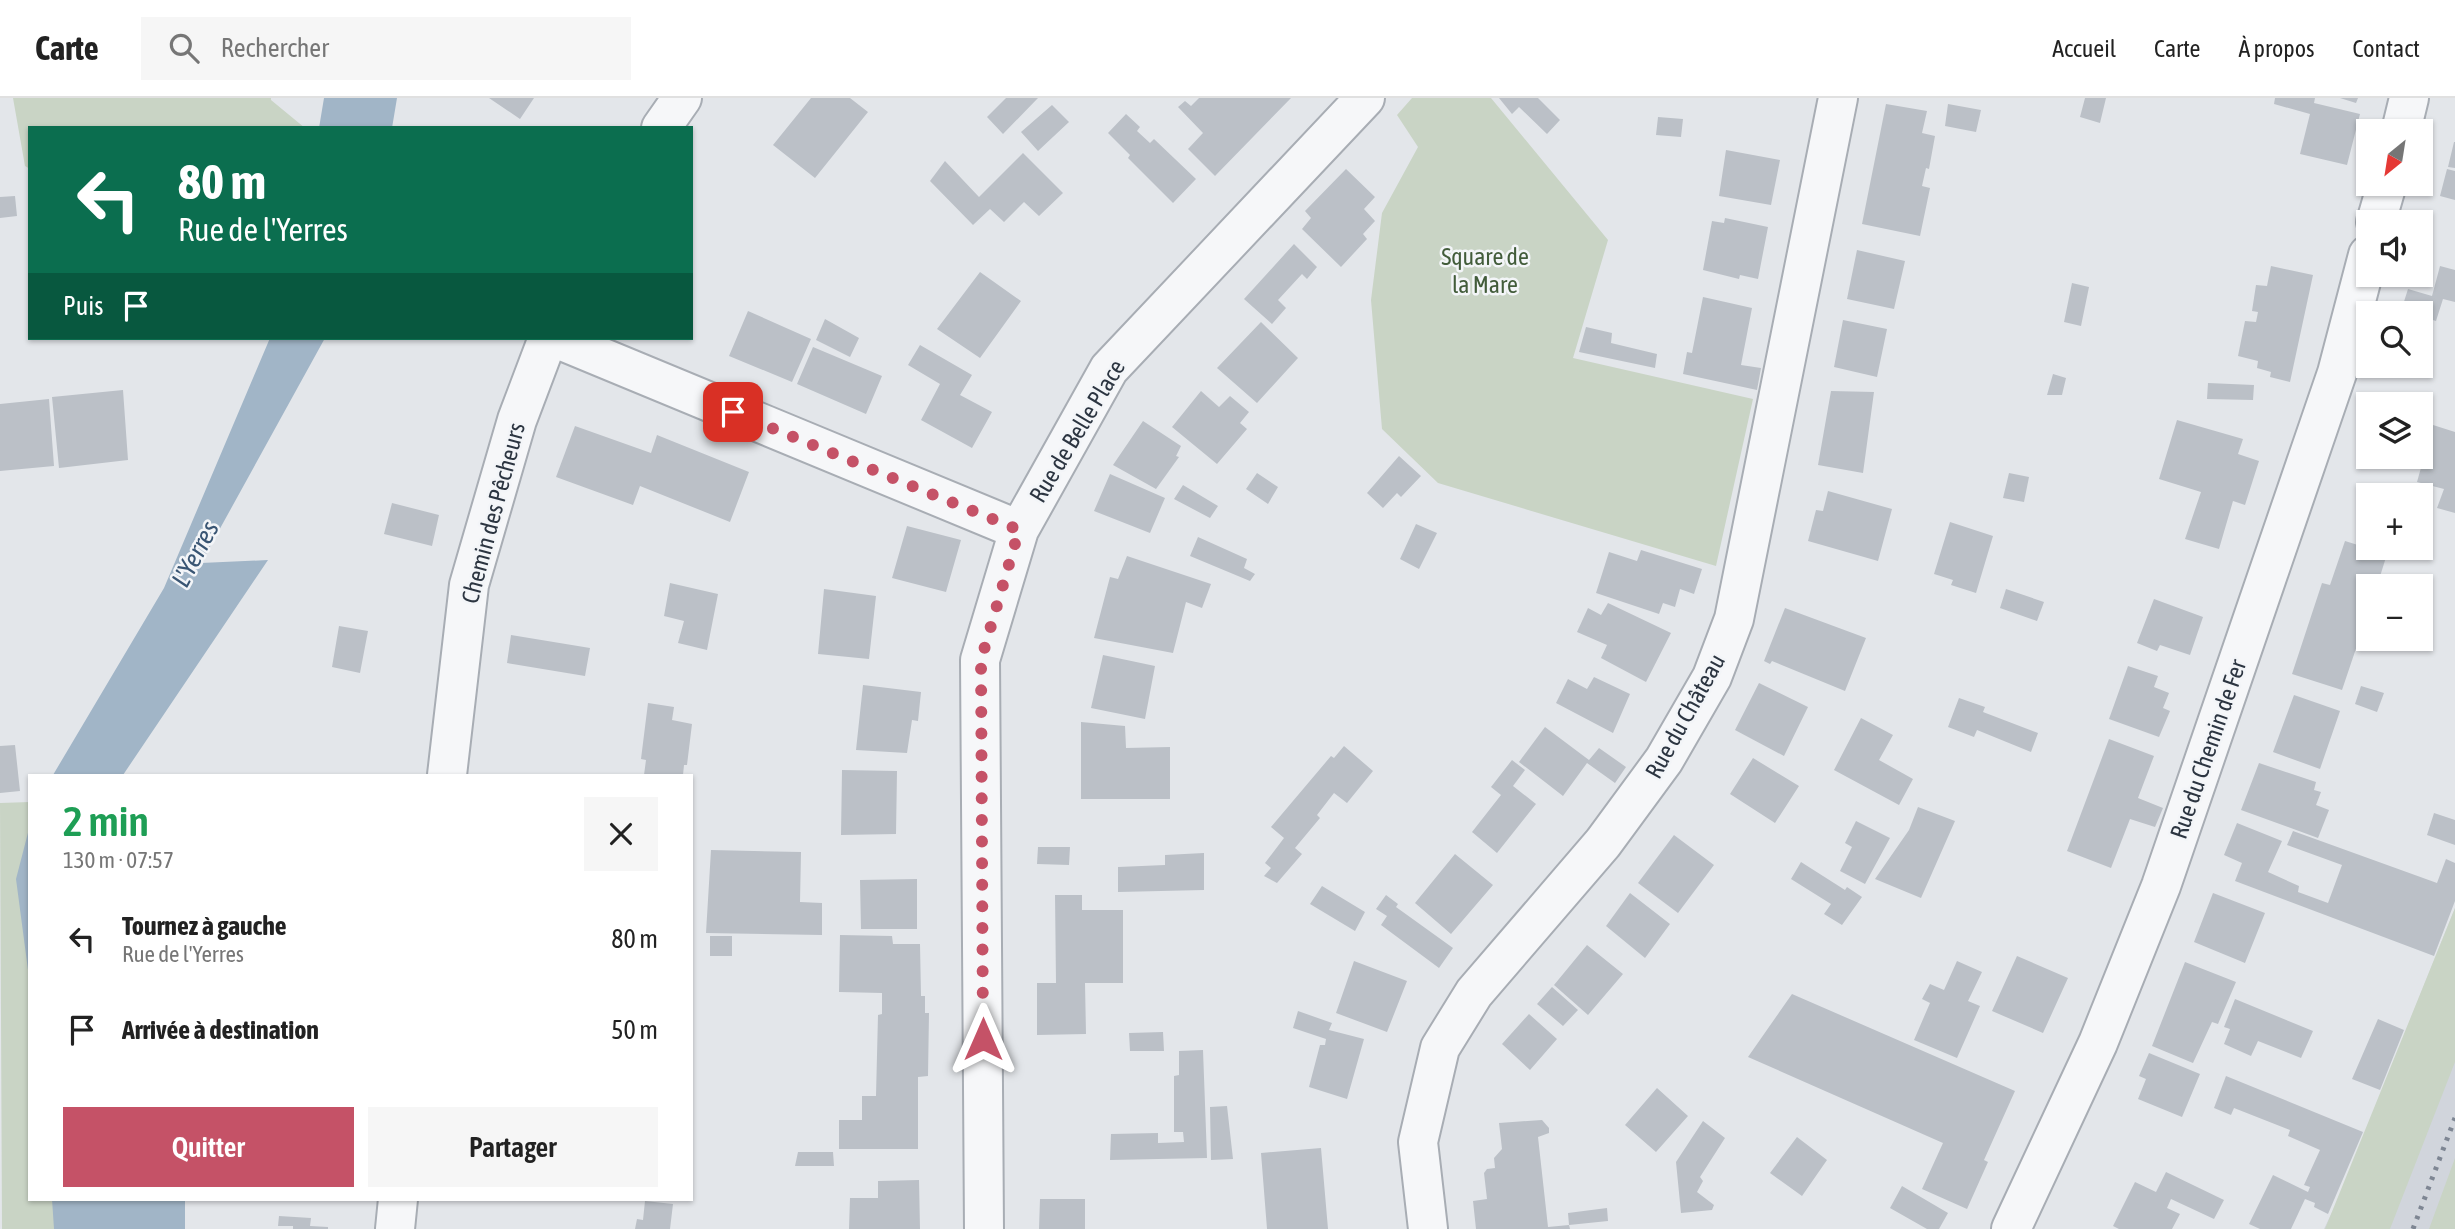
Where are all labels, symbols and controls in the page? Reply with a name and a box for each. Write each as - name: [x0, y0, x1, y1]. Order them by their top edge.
- search box: [141, 17, 631, 80]
- text: Carte: [35, 29, 99, 67]
- icon: search: [165, 29, 203, 67]
- text: Rechercher: [221, 33, 329, 63]
- text: Accueil: [2052, 35, 2116, 62]
- text: Carte: [2154, 35, 2200, 62]
- text: À propos: [2238, 35, 2314, 62]
- text: Contact: [2352, 35, 2420, 62]
- north arrow: [2356, 119, 2432, 196]
- map controls: [2356, 119, 2433, 651]
- text: 80 m: [178, 153, 266, 209]
- icon: left: [63, 154, 154, 245]
- button: sound: [2356, 210, 2433, 287]
- text: Rue de l'Yerres: [178, 211, 348, 248]
- park label: Square de la Mare: [1441, 243, 1529, 298]
- icon: arrive: [117, 287, 155, 325]
- text: Puis: [63, 291, 103, 321]
- button: search: [2356, 301, 2433, 378]
- street label: Rue de Belle Place: [1024, 355, 1130, 507]
- pin: [703, 382, 763, 442]
- button: layers: [2356, 392, 2433, 469]
- icon: arrive: [714, 393, 752, 431]
- street label: Chemin des Pêcheurs: [456, 420, 530, 606]
- button: +: [2356, 483, 2433, 560]
- water label: L'Yerres: [165, 516, 225, 592]
- button: −: [2356, 574, 2433, 651]
- street label: Rue du Château: [1640, 649, 1730, 783]
- street label: Rue du Chemin de Fer: [2165, 655, 2252, 842]
- text: 2 min: [63, 797, 149, 845]
- button: close: [584, 797, 658, 871]
- text: 130 m · 07:57: [63, 847, 174, 873]
- text: Tournez à gauche: [122, 911, 287, 941]
- icon: left: [63, 920, 101, 958]
- text: 80 m: [611, 924, 658, 954]
- text: Rue de l'Yerres: [122, 941, 244, 967]
- position arrow: [946, 1002, 1020, 1076]
- icon: arrive: [63, 1011, 101, 1049]
- text: Arrivée à destination: [122, 1015, 319, 1045]
- text: 50 m: [611, 1015, 658, 1045]
- button: Quitter: [63, 1107, 354, 1187]
- button: Partager: [368, 1107, 658, 1187]

